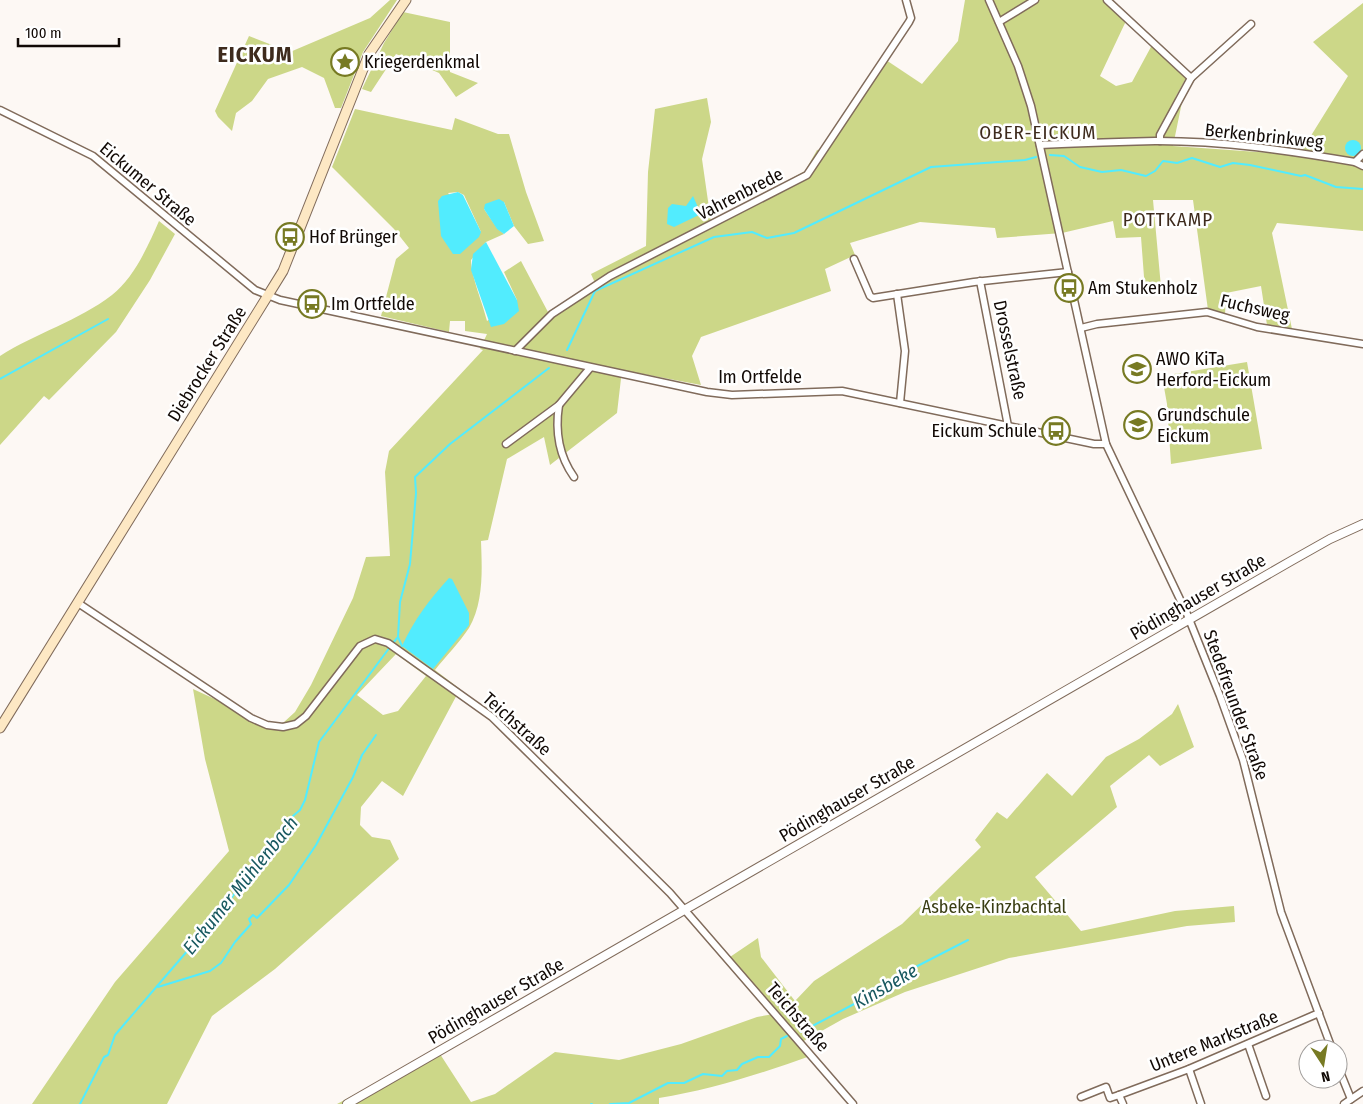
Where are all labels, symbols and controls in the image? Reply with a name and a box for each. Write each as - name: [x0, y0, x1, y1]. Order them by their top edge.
- scale bar: [18, 15, 119, 47]
- text: 100 m: [25, 24, 62, 42]
- district label: EICKUM: [217, 41, 293, 68]
- place icon: Kriegerdenkmal: [330, 47, 360, 77]
- place label: Kriegerdenkmal: [364, 51, 480, 73]
- street label: Berkenbrinkweg: [1204, 119, 1325, 153]
- district label: OBER-EICKUM: [979, 121, 1097, 144]
- street label: Eickumer Straße: [95, 137, 201, 231]
- street label: Vahrenbrede: [693, 163, 787, 225]
- district label: POTTKAMP: [1123, 208, 1213, 231]
- bus stop icon: Hof Brünger: [275, 222, 305, 252]
- place label: Hof Brünger: [309, 226, 398, 248]
- bus stop icon: Am Stukenholz: [1054, 273, 1084, 303]
- place label: Am Stukenholz: [1088, 277, 1197, 299]
- bus stop icon: Im Ortfelde: [297, 289, 327, 319]
- street label: Fuchsweg: [1218, 289, 1292, 327]
- place label: Im Ortfelde: [331, 293, 415, 315]
- street label: Drosselstraße: [989, 298, 1031, 402]
- street label: Diebrocker Straße: [163, 302, 251, 426]
- place label: AWO KiTa Herford-Eickum: [1156, 348, 1271, 391]
- school or university icon: AWO KiTa Herford-Eickum: [1122, 354, 1152, 384]
- street label: Im Ortfelde: [718, 366, 802, 388]
- place label: Grundschule Eickum: [1157, 404, 1250, 447]
- school or university icon: Grundschule Eickum: [1123, 410, 1153, 440]
- bus stop icon: Eickum Schule: [1041, 416, 1071, 446]
- place label: Eickum Schule: [931, 420, 1037, 442]
- street label: Pödinghauser Straße: [1126, 549, 1270, 645]
- street label: Stedefreunder Straße: [1199, 627, 1273, 783]
- street label: Teichstraße: [478, 688, 556, 761]
- street label: Pödinghauser Straße: [775, 751, 919, 847]
- water label: Eickumer Mühlenbach: [178, 812, 303, 959]
- park label: Asbeke-Kinzbachtal: [922, 896, 1067, 918]
- street label: Pödinghauser Straße: [424, 953, 568, 1049]
- water label: Kinsbeke: [849, 959, 921, 1014]
- street label: Teichstraße: [762, 978, 834, 1056]
- street label: Untere Markstraße: [1147, 1005, 1281, 1077]
- north arrow: [1298, 1039, 1348, 1089]
- text: N: [1320, 1067, 1331, 1085]

